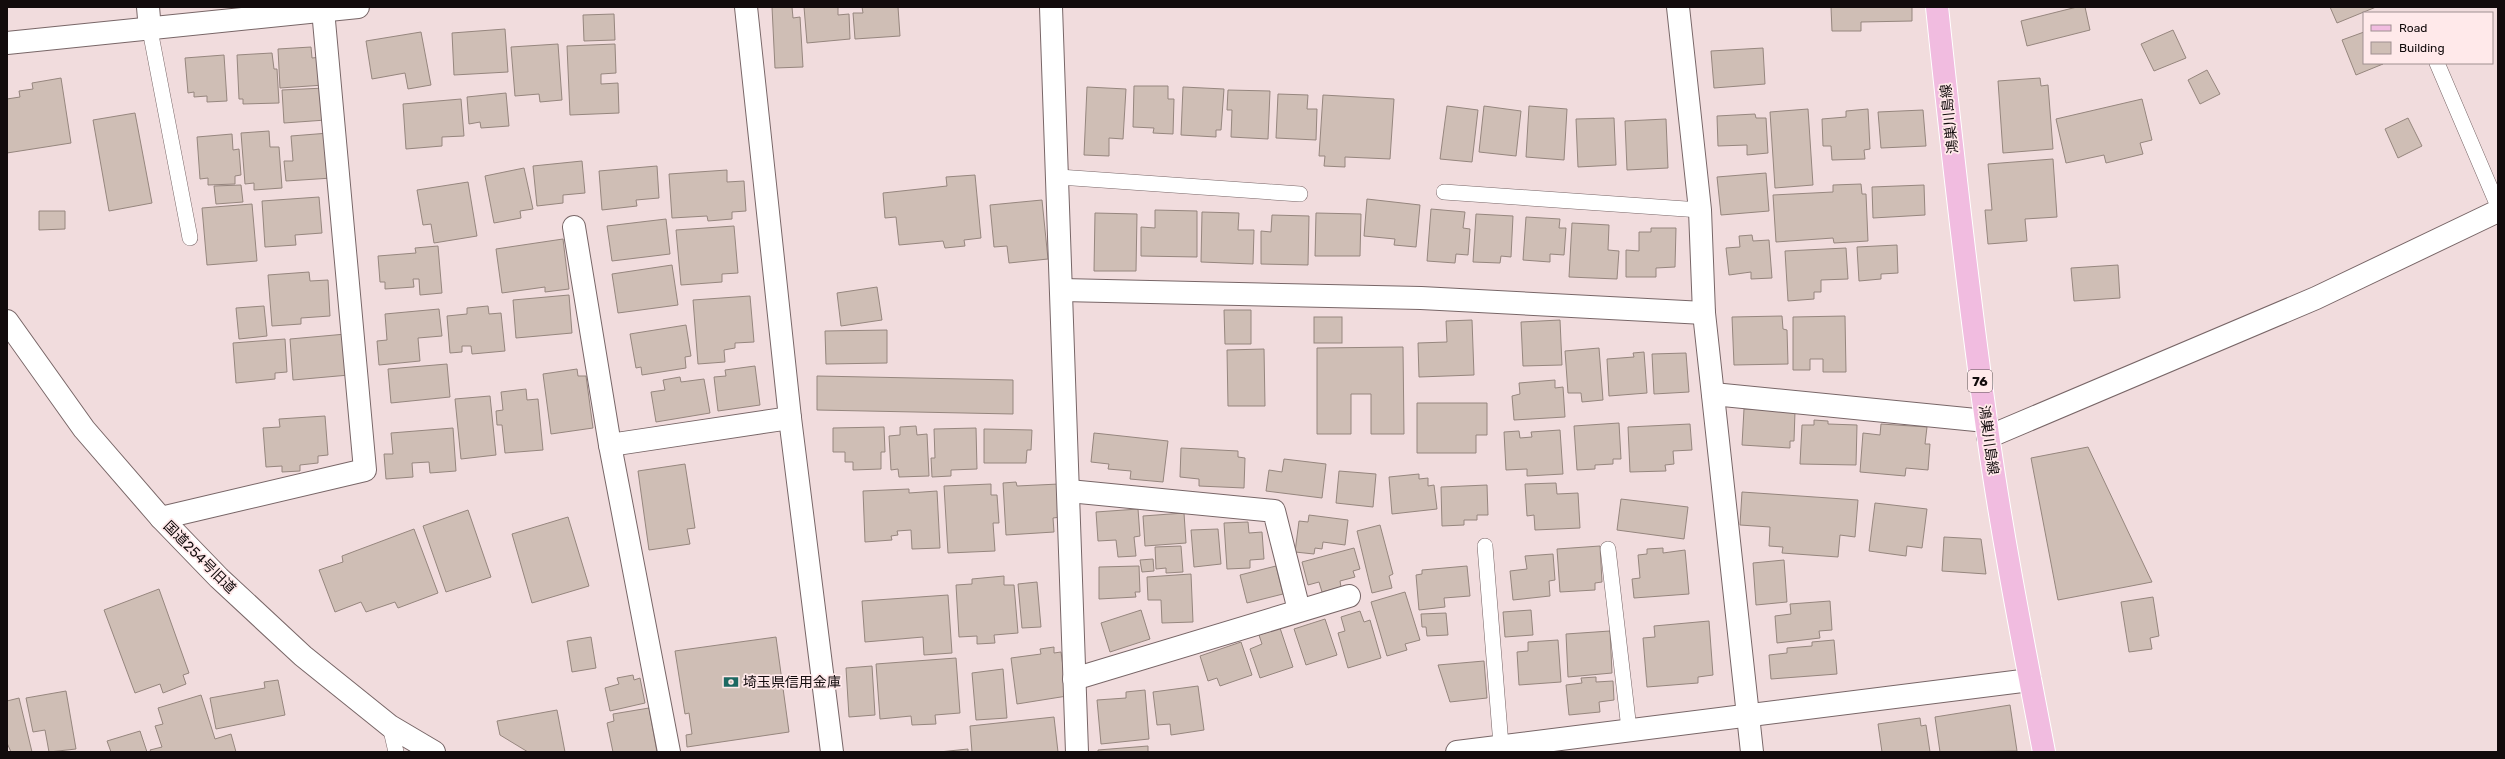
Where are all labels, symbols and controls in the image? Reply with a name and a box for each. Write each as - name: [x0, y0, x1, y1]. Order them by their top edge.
- legend: [2363, 12, 2493, 64]
- text: Road: [2399, 21, 2427, 35]
- text: Building: [2399, 41, 2445, 55]
- street label: 鴻巣川島線: [1937, 83, 1962, 155]
- road number: 76: [1968, 370, 1992, 392]
- street label: 鴻巣川島線: [1975, 404, 2002, 476]
- street label: 国道254号旧道: [160, 518, 239, 597]
- bank icon: 埼玉県信用金庫: [722, 673, 740, 691]
- place label: 埼玉県信用金庫: [743, 674, 841, 691]

